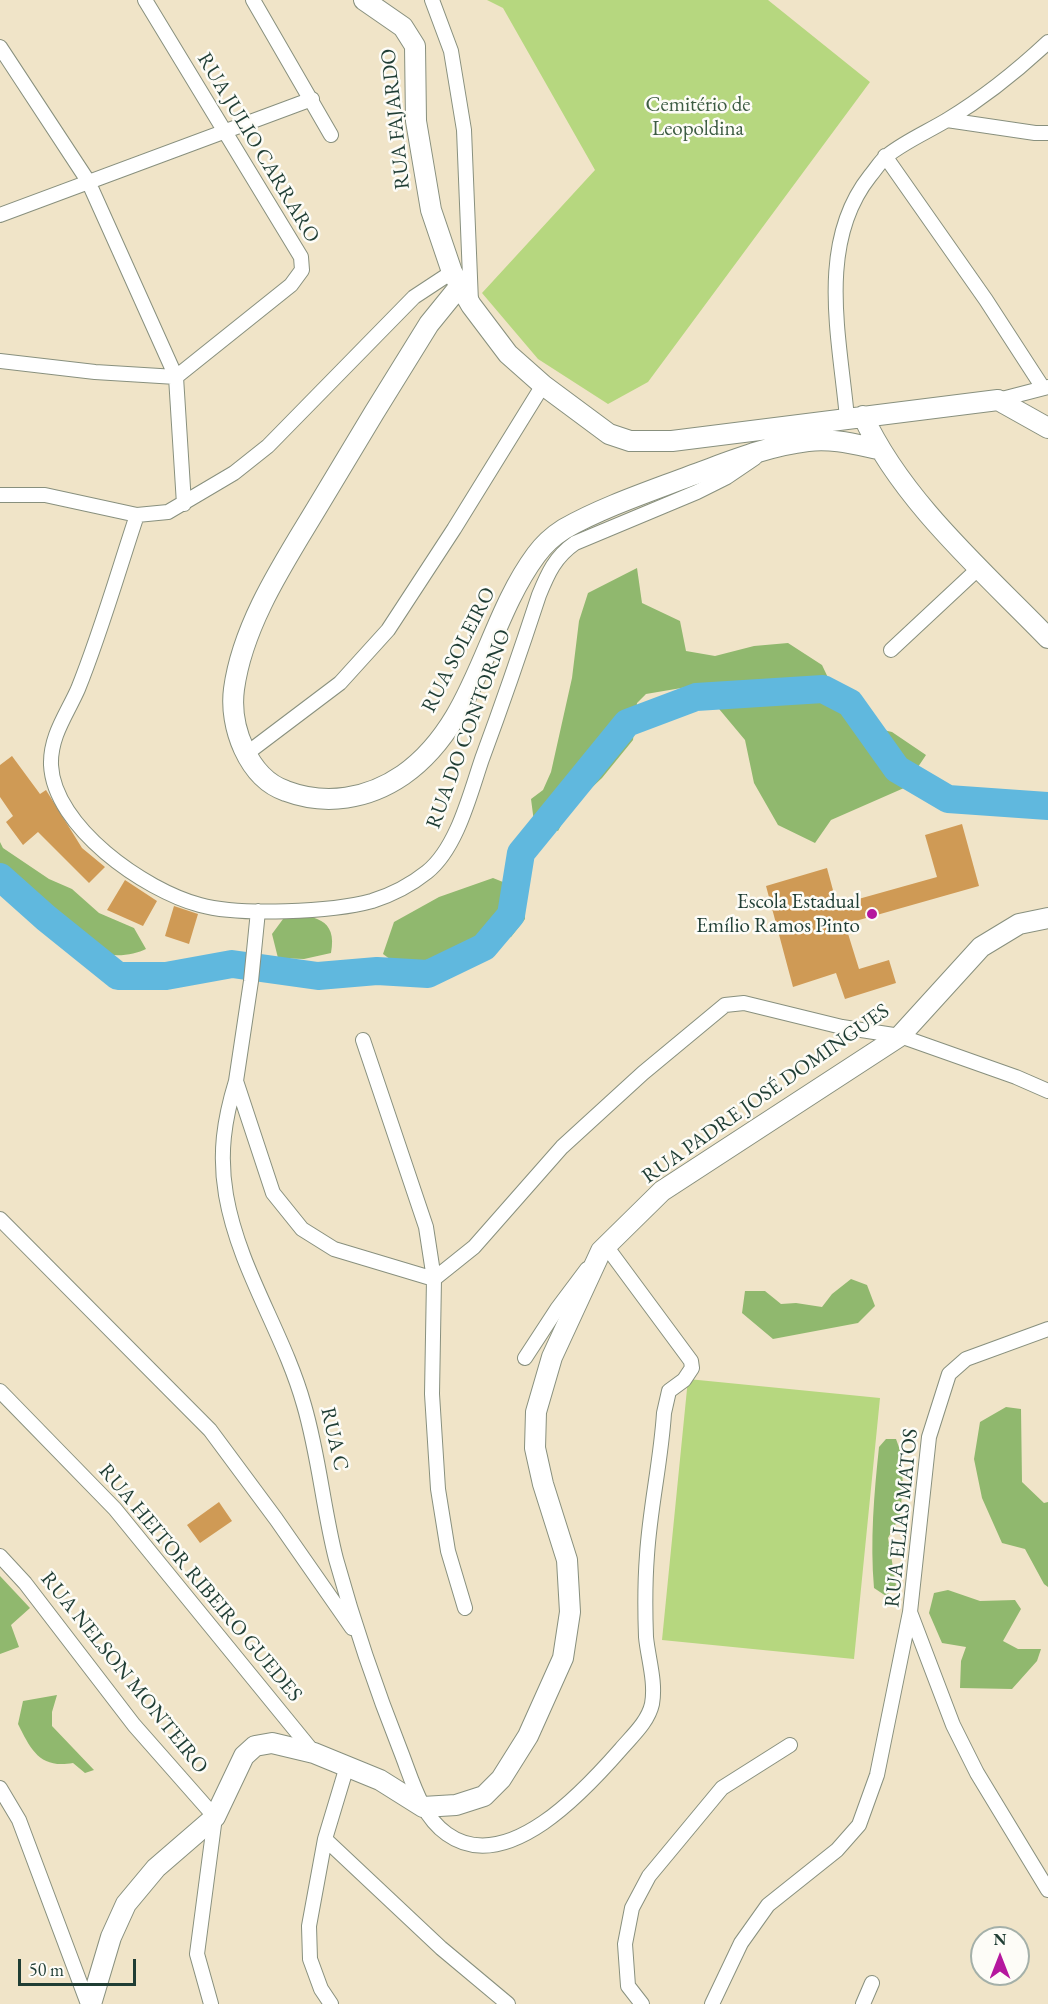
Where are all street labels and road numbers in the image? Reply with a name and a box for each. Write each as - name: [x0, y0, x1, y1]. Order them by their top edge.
- street label: RUA FAJARDO: [376, 47, 416, 191]
- street label: RUA JULIO CARRARO: [191, 48, 325, 248]
- street label: RUA SOLEIRO: [417, 583, 501, 717]
- street label: RUA DO CONTORNO: [421, 626, 517, 832]
- street label: RUA PADRE JOSÉ DOMINGUES: [637, 999, 895, 1189]
- street label: RUA C: [315, 1405, 353, 1473]
- street label: RUA ELIAS MATOS: [880, 1427, 924, 1609]
- street label: RUA HEITOR RIBEIRO GUEDES: [93, 1459, 307, 1707]
- street label: RUA NELSON MONTEIRO: [35, 1567, 213, 1779]

